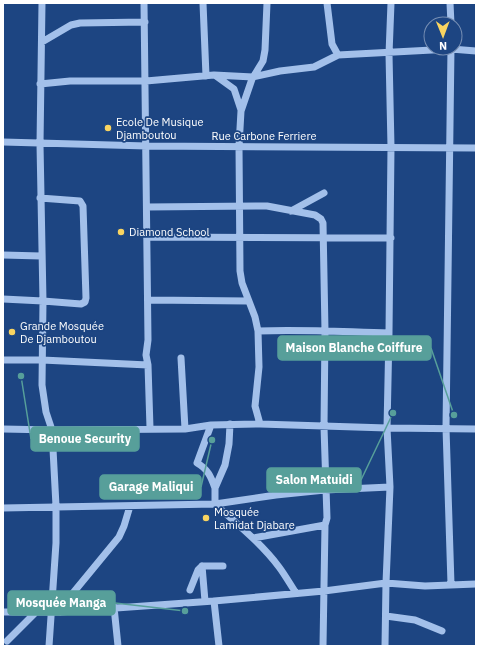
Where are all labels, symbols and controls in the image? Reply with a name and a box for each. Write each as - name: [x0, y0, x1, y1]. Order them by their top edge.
- north arrow: [423, 16, 463, 56]
- text: N: [439, 39, 447, 53]
- place label: Ecole De Musique Djamboutou: [116, 115, 204, 142]
- marker: Ecole De Musique Djamboutou: [103, 123, 113, 133]
- street label: Rue Carbone Ferriere: [212, 129, 316, 143]
- place label: Diamond School: [129, 225, 209, 239]
- marker: Diamond School: [116, 227, 126, 237]
- place label: Grande Mosquée De Djamboutou: [20, 319, 104, 346]
- marker: Grande Mosquée De Djamboutou: [7, 327, 17, 337]
- callout: Maison Blanche Coiffure: [278, 336, 431, 360]
- text: Maison Blanche Coiffure: [286, 340, 423, 355]
- callout: Benoue Security: [31, 427, 139, 451]
- text: Benoue Security: [39, 431, 132, 446]
- callout: Salon Matuidi: [267, 468, 361, 492]
- text: Salon Matuidi: [275, 472, 353, 487]
- callout: Garage Maliqui: [100, 475, 201, 499]
- text: Garage Maliqui: [109, 479, 193, 494]
- place label: Mosquée Lamidat Djabare: [214, 505, 295, 532]
- marker: Mosquée Lamidat Djabare: [201, 513, 211, 523]
- callout: Mosquée Manga: [8, 591, 115, 615]
- text: Mosquée Manga: [16, 595, 106, 610]

